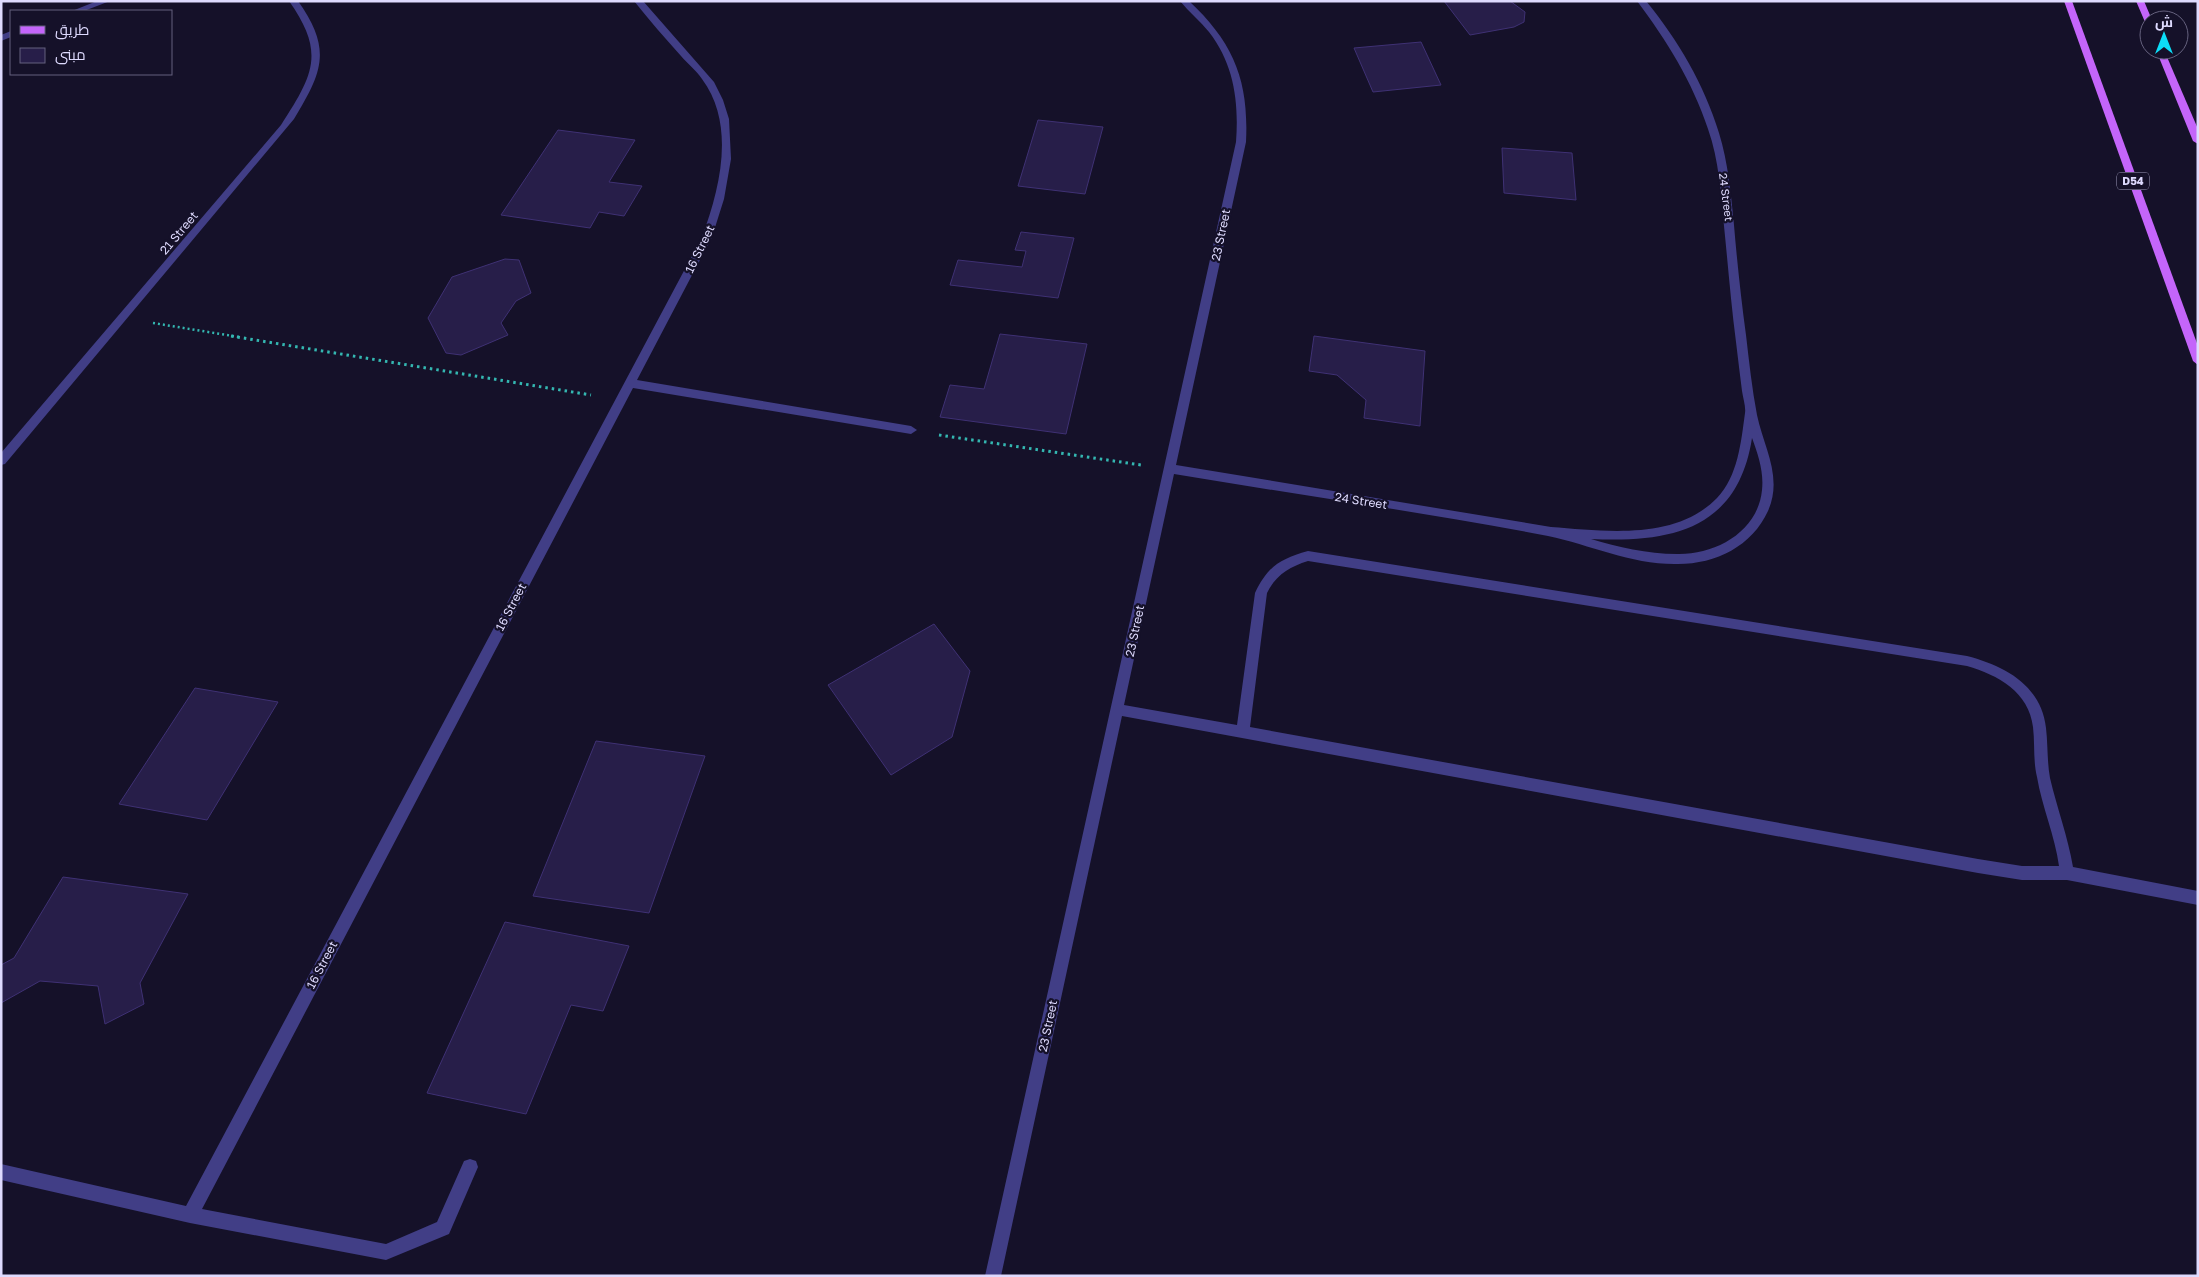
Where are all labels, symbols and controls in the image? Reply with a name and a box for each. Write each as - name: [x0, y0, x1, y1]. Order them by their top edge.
- legend: [10, 10, 172, 75]
- north arrow: [2139, 10, 2189, 60]
- text: ش: [2155, 13, 2173, 31]
- text: طريق: [55, 20, 89, 40]
- text: مبنى: [55, 45, 86, 65]
- street label: 24 Street: [1717, 172, 1736, 222]
- road number: D54: [2117, 172, 2149, 190]
- street label: 23 Street: [1208, 207, 1233, 262]
- street label: 21 Street: [156, 208, 201, 257]
- street label: 16 Street: [681, 222, 718, 275]
- street label: 24 Street: [1334, 489, 1389, 512]
- street label: 16 Street: [492, 580, 529, 633]
- street label: 23 Street: [1122, 603, 1147, 658]
- street label: 16 Street: [303, 938, 340, 991]
- street label: 23 Street: [1035, 998, 1060, 1053]

